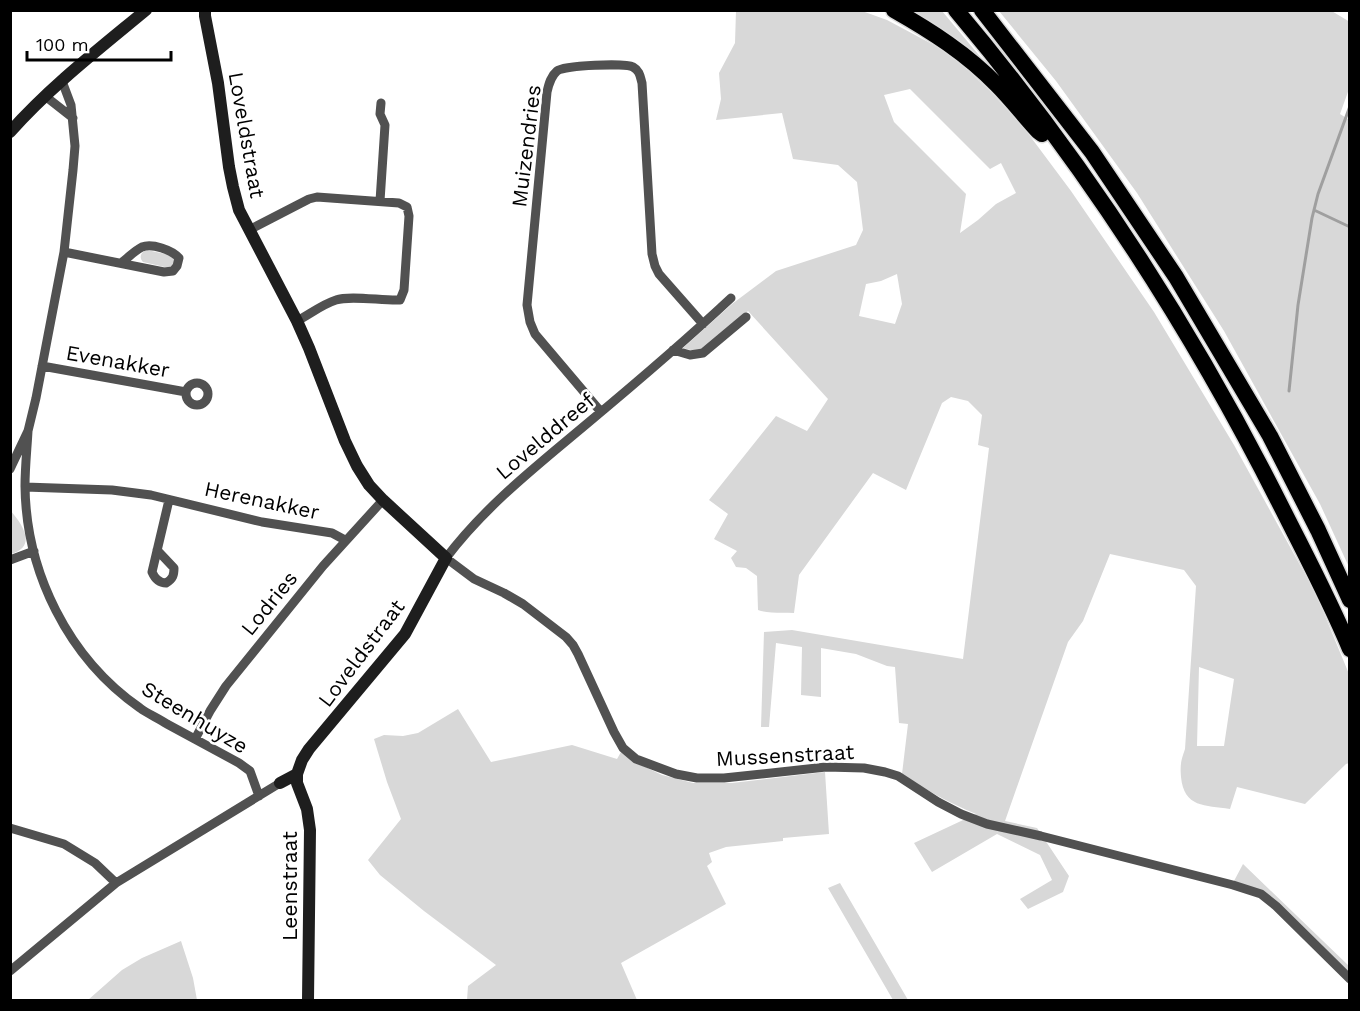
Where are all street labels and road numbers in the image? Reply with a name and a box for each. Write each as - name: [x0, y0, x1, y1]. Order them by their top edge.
- street label: Loveldstraat: [224, 70, 270, 200]
- street label: Muizendries: [506, 83, 546, 209]
- street label: Evenakker: [64, 340, 172, 382]
- street label: Lovelddreef: [491, 387, 599, 485]
- street label: Herenakker: [202, 476, 322, 524]
- street label: Lodries: [236, 566, 302, 640]
- street label: Loveldstraat: [313, 594, 410, 712]
- street label: Steenhuyze: [137, 676, 253, 758]
- street label: Mussenstraat: [715, 739, 855, 771]
- street label: Leenstraat: [277, 831, 302, 941]

